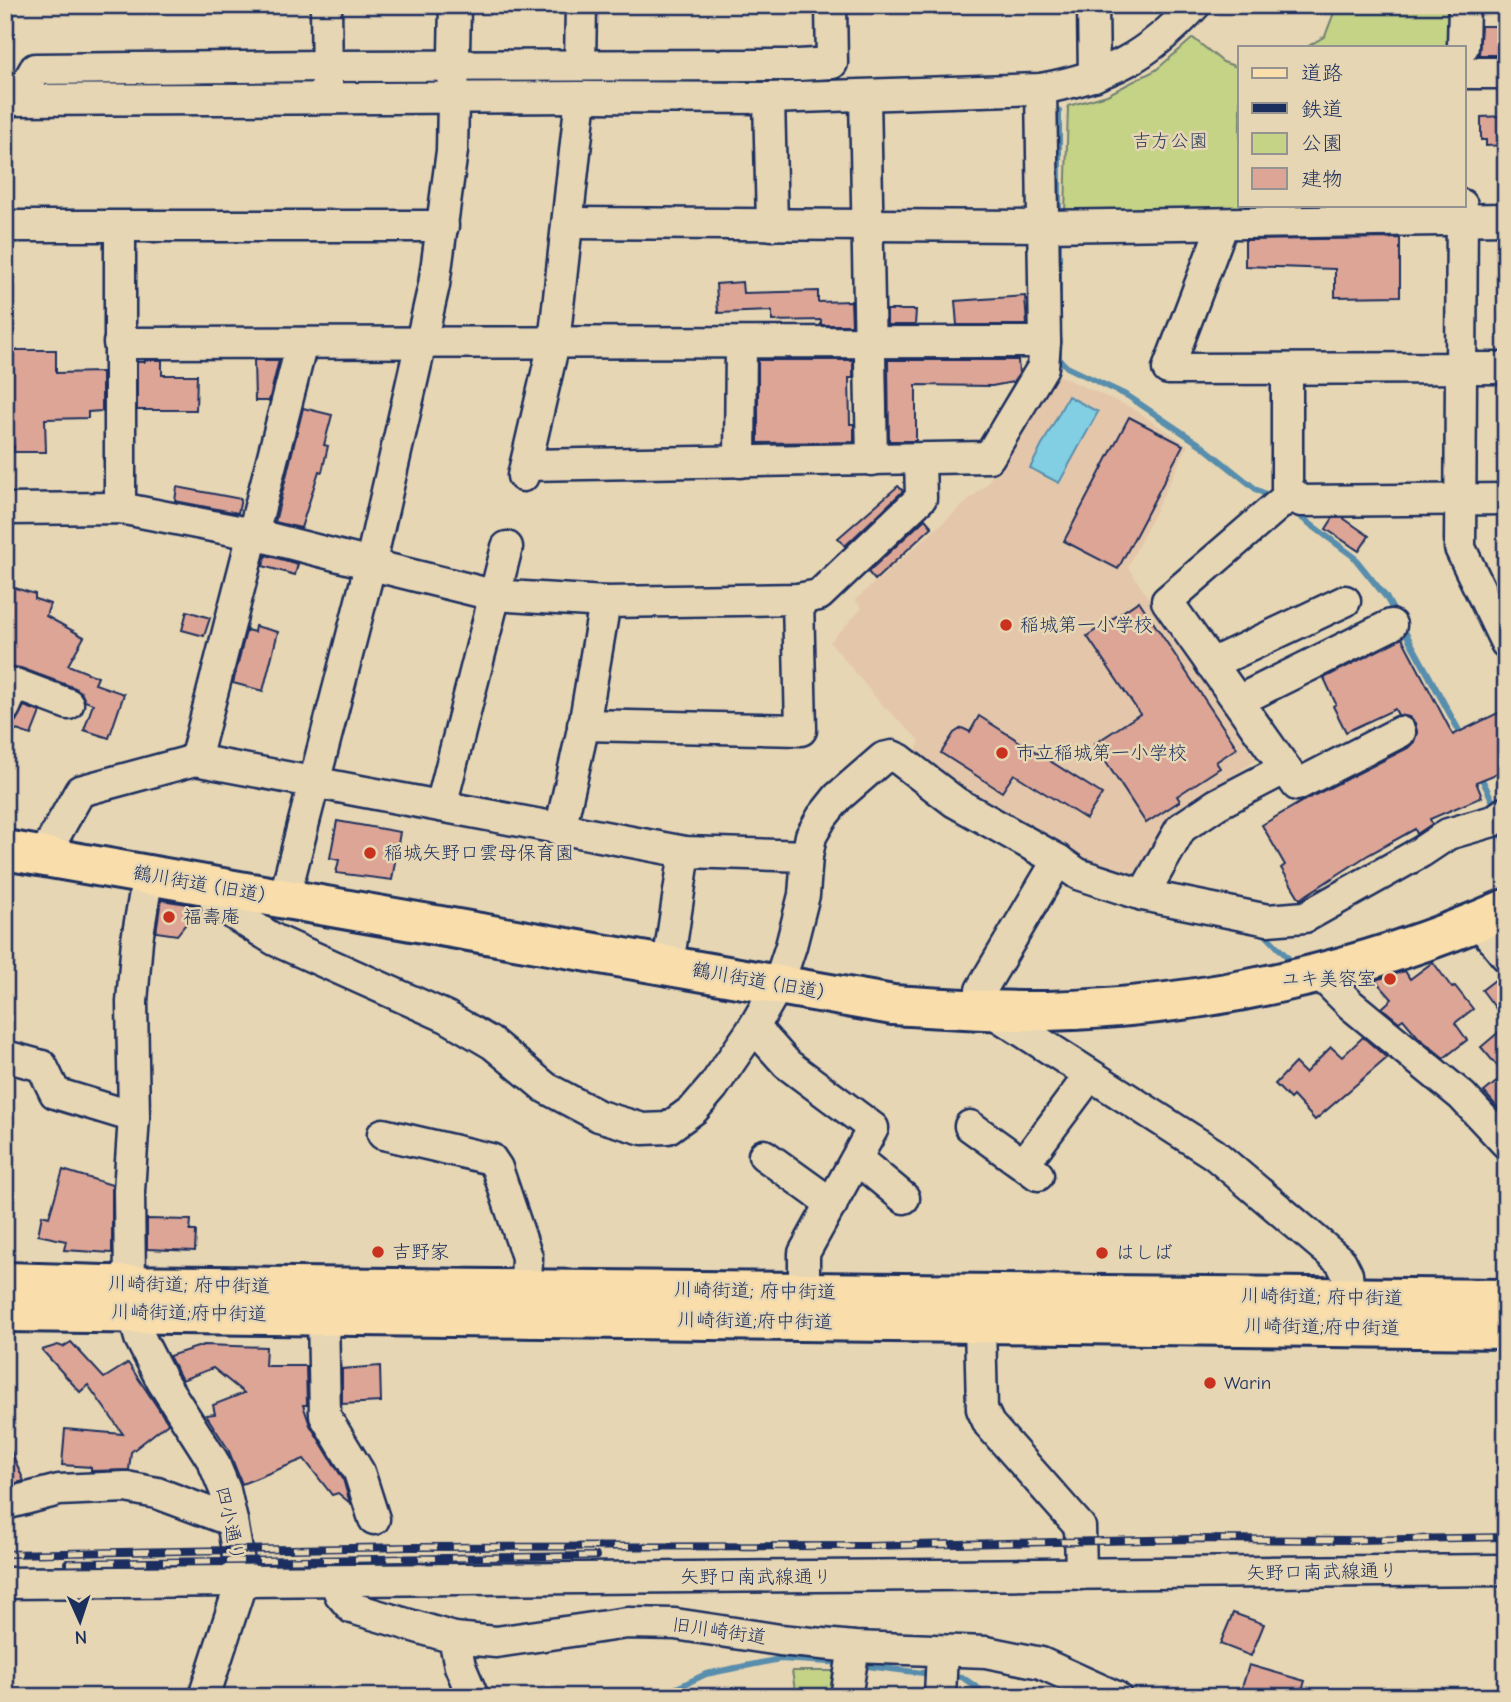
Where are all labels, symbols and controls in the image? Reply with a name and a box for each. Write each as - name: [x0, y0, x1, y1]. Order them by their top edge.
- legend: [1238, 46, 1466, 206]
- text: 道路: [1301, 61, 1343, 85]
- text: 鉄道: [1301, 97, 1343, 121]
- park label: 吉方公園: [1132, 130, 1208, 152]
- text: 公園: [1301, 131, 1343, 155]
- text: 建物: [1301, 167, 1343, 191]
- place label: 稲城第一小学校: [1020, 614, 1153, 636]
- marker: 稲城第一小学校: [998, 617, 1014, 633]
- place label: 市立稲城第一小学校: [1016, 742, 1187, 764]
- marker: 市立稲城第一小学校: [994, 745, 1010, 761]
- place label: 稲城矢野口雲母保育園: [384, 842, 574, 864]
- marker: 稲城矢野口雲母保育園: [362, 845, 378, 861]
- street label: 鶴川街道 (旧道): [131, 862, 267, 906]
- place label: 福壽庵: [183, 906, 240, 928]
- marker: 福壽庵: [161, 909, 177, 925]
- street label: 鶴川街道 (旧道): [690, 959, 826, 1003]
- place label: ユキ美容室: [1281, 968, 1376, 990]
- marker: ユキ美容室: [1382, 971, 1398, 987]
- place label: 吉野家: [392, 1241, 449, 1263]
- place label: はしば: [1116, 1242, 1173, 1264]
- marker: 吉野家: [370, 1244, 386, 1260]
- marker: はしば: [1094, 1245, 1110, 1261]
- street label: 川崎街道; 府中街道: [108, 1273, 270, 1297]
- street label: 川崎街道; 府中街道: [674, 1279, 836, 1303]
- street label: 川崎街道; 府中街道: [1241, 1285, 1403, 1309]
- street label: 川崎街道;府中街道: [111, 1301, 267, 1325]
- street label: 川崎街道;府中街道: [677, 1309, 833, 1333]
- street label: 川崎街道;府中街道: [1244, 1315, 1400, 1339]
- place label: Warin: [1224, 1372, 1271, 1394]
- marker: Warin: [1202, 1375, 1218, 1391]
- street label: 四小通り: [211, 1485, 249, 1563]
- street label: 矢野口南武線通り: [1246, 1560, 1398, 1584]
- street label: 矢野口南武線通り: [680, 1566, 832, 1588]
- north arrow: [46, 1586, 116, 1656]
- street label: 旧川崎街道: [670, 1613, 768, 1649]
- text: N: [74, 1626, 88, 1648]

